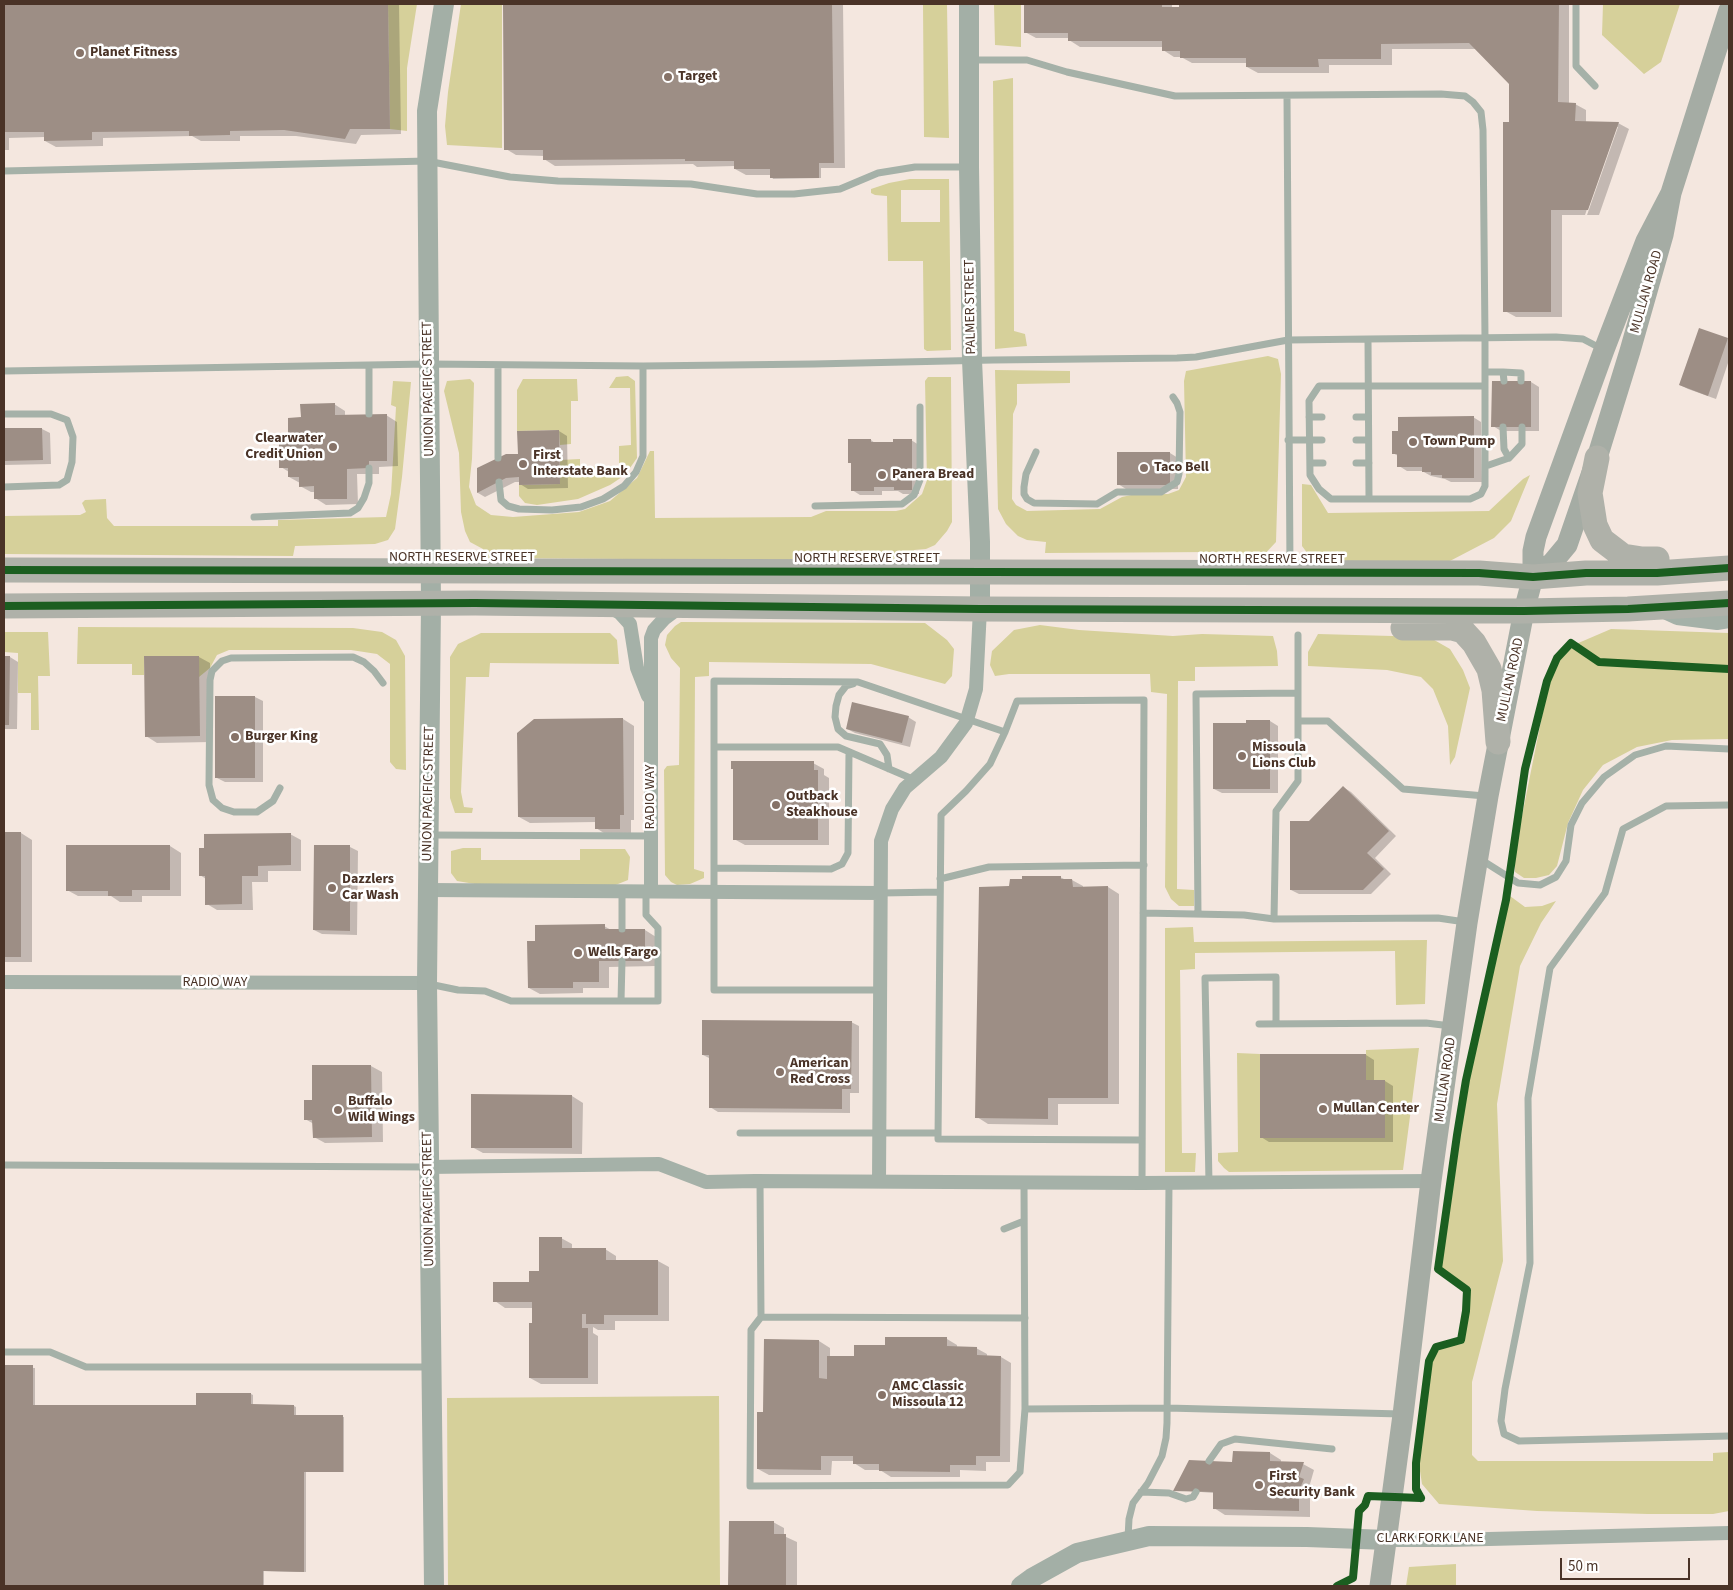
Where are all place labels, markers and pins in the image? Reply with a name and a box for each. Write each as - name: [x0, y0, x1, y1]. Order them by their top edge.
- place label: Planet Fitness: [90, 45, 177, 61]
- marker: Planet Fitness: [74, 47, 86, 59]
- place label: Target: [678, 69, 717, 85]
- marker: Target: [662, 71, 674, 83]
- place label: Clearwater Credit Union: [245, 431, 323, 464]
- place label: Town Pump: [1423, 434, 1495, 450]
- marker: Town Pump: [1407, 436, 1419, 448]
- marker: Clearwater Credit Union: [327, 441, 339, 453]
- place label: First Interstate Bank: [533, 448, 628, 481]
- marker: First Interstate Bank: [517, 458, 529, 470]
- place label: Taco Bell: [1154, 460, 1209, 476]
- marker: Taco Bell: [1138, 462, 1150, 474]
- place label: Panera Bread: [892, 467, 974, 483]
- marker: Panera Bread: [876, 469, 888, 481]
- place label: Burger King: [245, 729, 318, 745]
- marker: Burger King: [229, 731, 241, 743]
- place label: Missoula Lions Club: [1252, 740, 1316, 772]
- marker: Missoula Lions Club: [1236, 750, 1248, 762]
- place label: Outback Steakhouse: [786, 789, 858, 822]
- marker: Outback Steakhouse: [770, 799, 782, 811]
- place label: Dazzlers Car Wash: [342, 872, 399, 904]
- marker: Dazzlers Car Wash: [326, 882, 338, 894]
- place label: Wells Fargo: [588, 945, 658, 961]
- marker: Wells Fargo: [572, 947, 584, 959]
- place label: American Red Cross: [790, 1056, 850, 1088]
- marker: American Red Cross: [774, 1066, 786, 1078]
- place label: Buffalo Wild Wings: [348, 1094, 415, 1126]
- place label: Mullan Center: [1333, 1101, 1419, 1117]
- marker: Mullan Center: [1317, 1103, 1329, 1115]
- marker: Buffalo Wild Wings: [332, 1104, 344, 1116]
- place label: AMC Classic Missoula 12: [892, 1379, 964, 1411]
- marker: AMC Classic Missoula 12: [876, 1389, 888, 1401]
- place label: First Security Bank: [1269, 1469, 1355, 1501]
- marker: First Security Bank: [1253, 1479, 1265, 1491]

